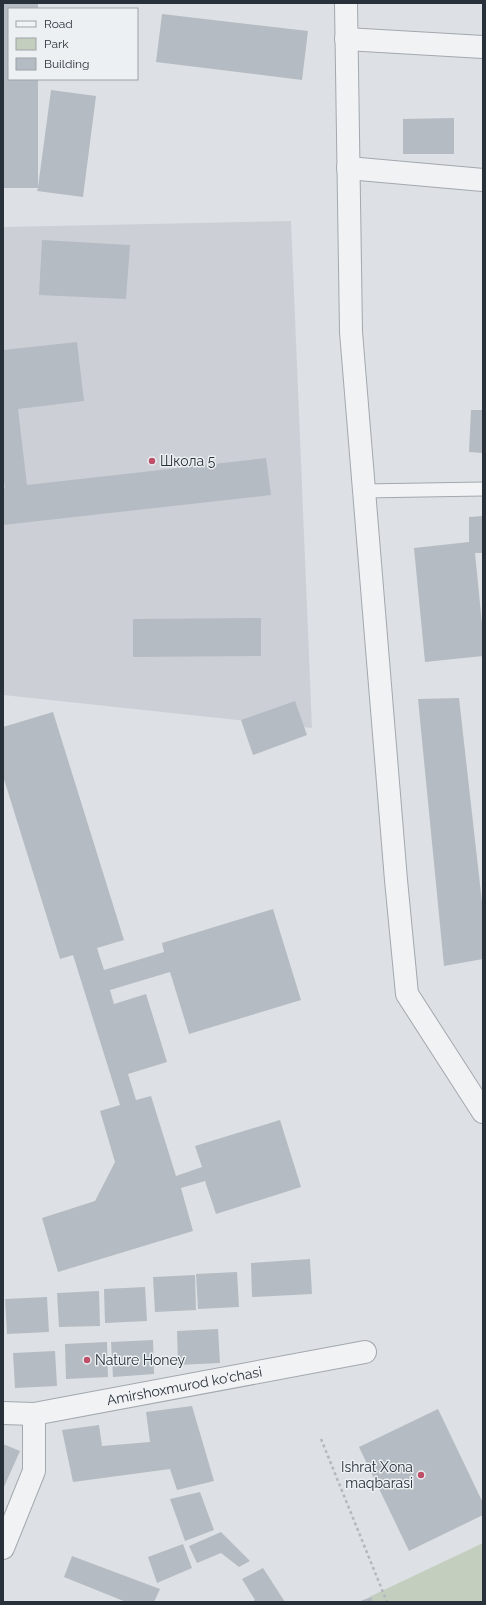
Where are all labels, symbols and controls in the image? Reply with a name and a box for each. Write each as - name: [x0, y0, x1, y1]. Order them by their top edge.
- legend: [8, 8, 138, 80]
- text: Road: [44, 17, 73, 31]
- text: Park: [44, 37, 69, 51]
- text: Building: [44, 57, 90, 71]
- place label: Школа 5: [160, 453, 216, 469]
- marker: Школа 5: [147, 456, 157, 466]
- place label: Nature Honey: [95, 1352, 186, 1368]
- marker: Nature Honey: [82, 1355, 92, 1365]
- street label: Amirshoxmurod ko'chasi: [105, 1363, 263, 1408]
- place label: Ishrat Хоnа mаqbаrasi: [341, 1459, 413, 1491]
- marker: Ishrat Хоnа mаqbаrasi: [416, 1470, 426, 1480]

